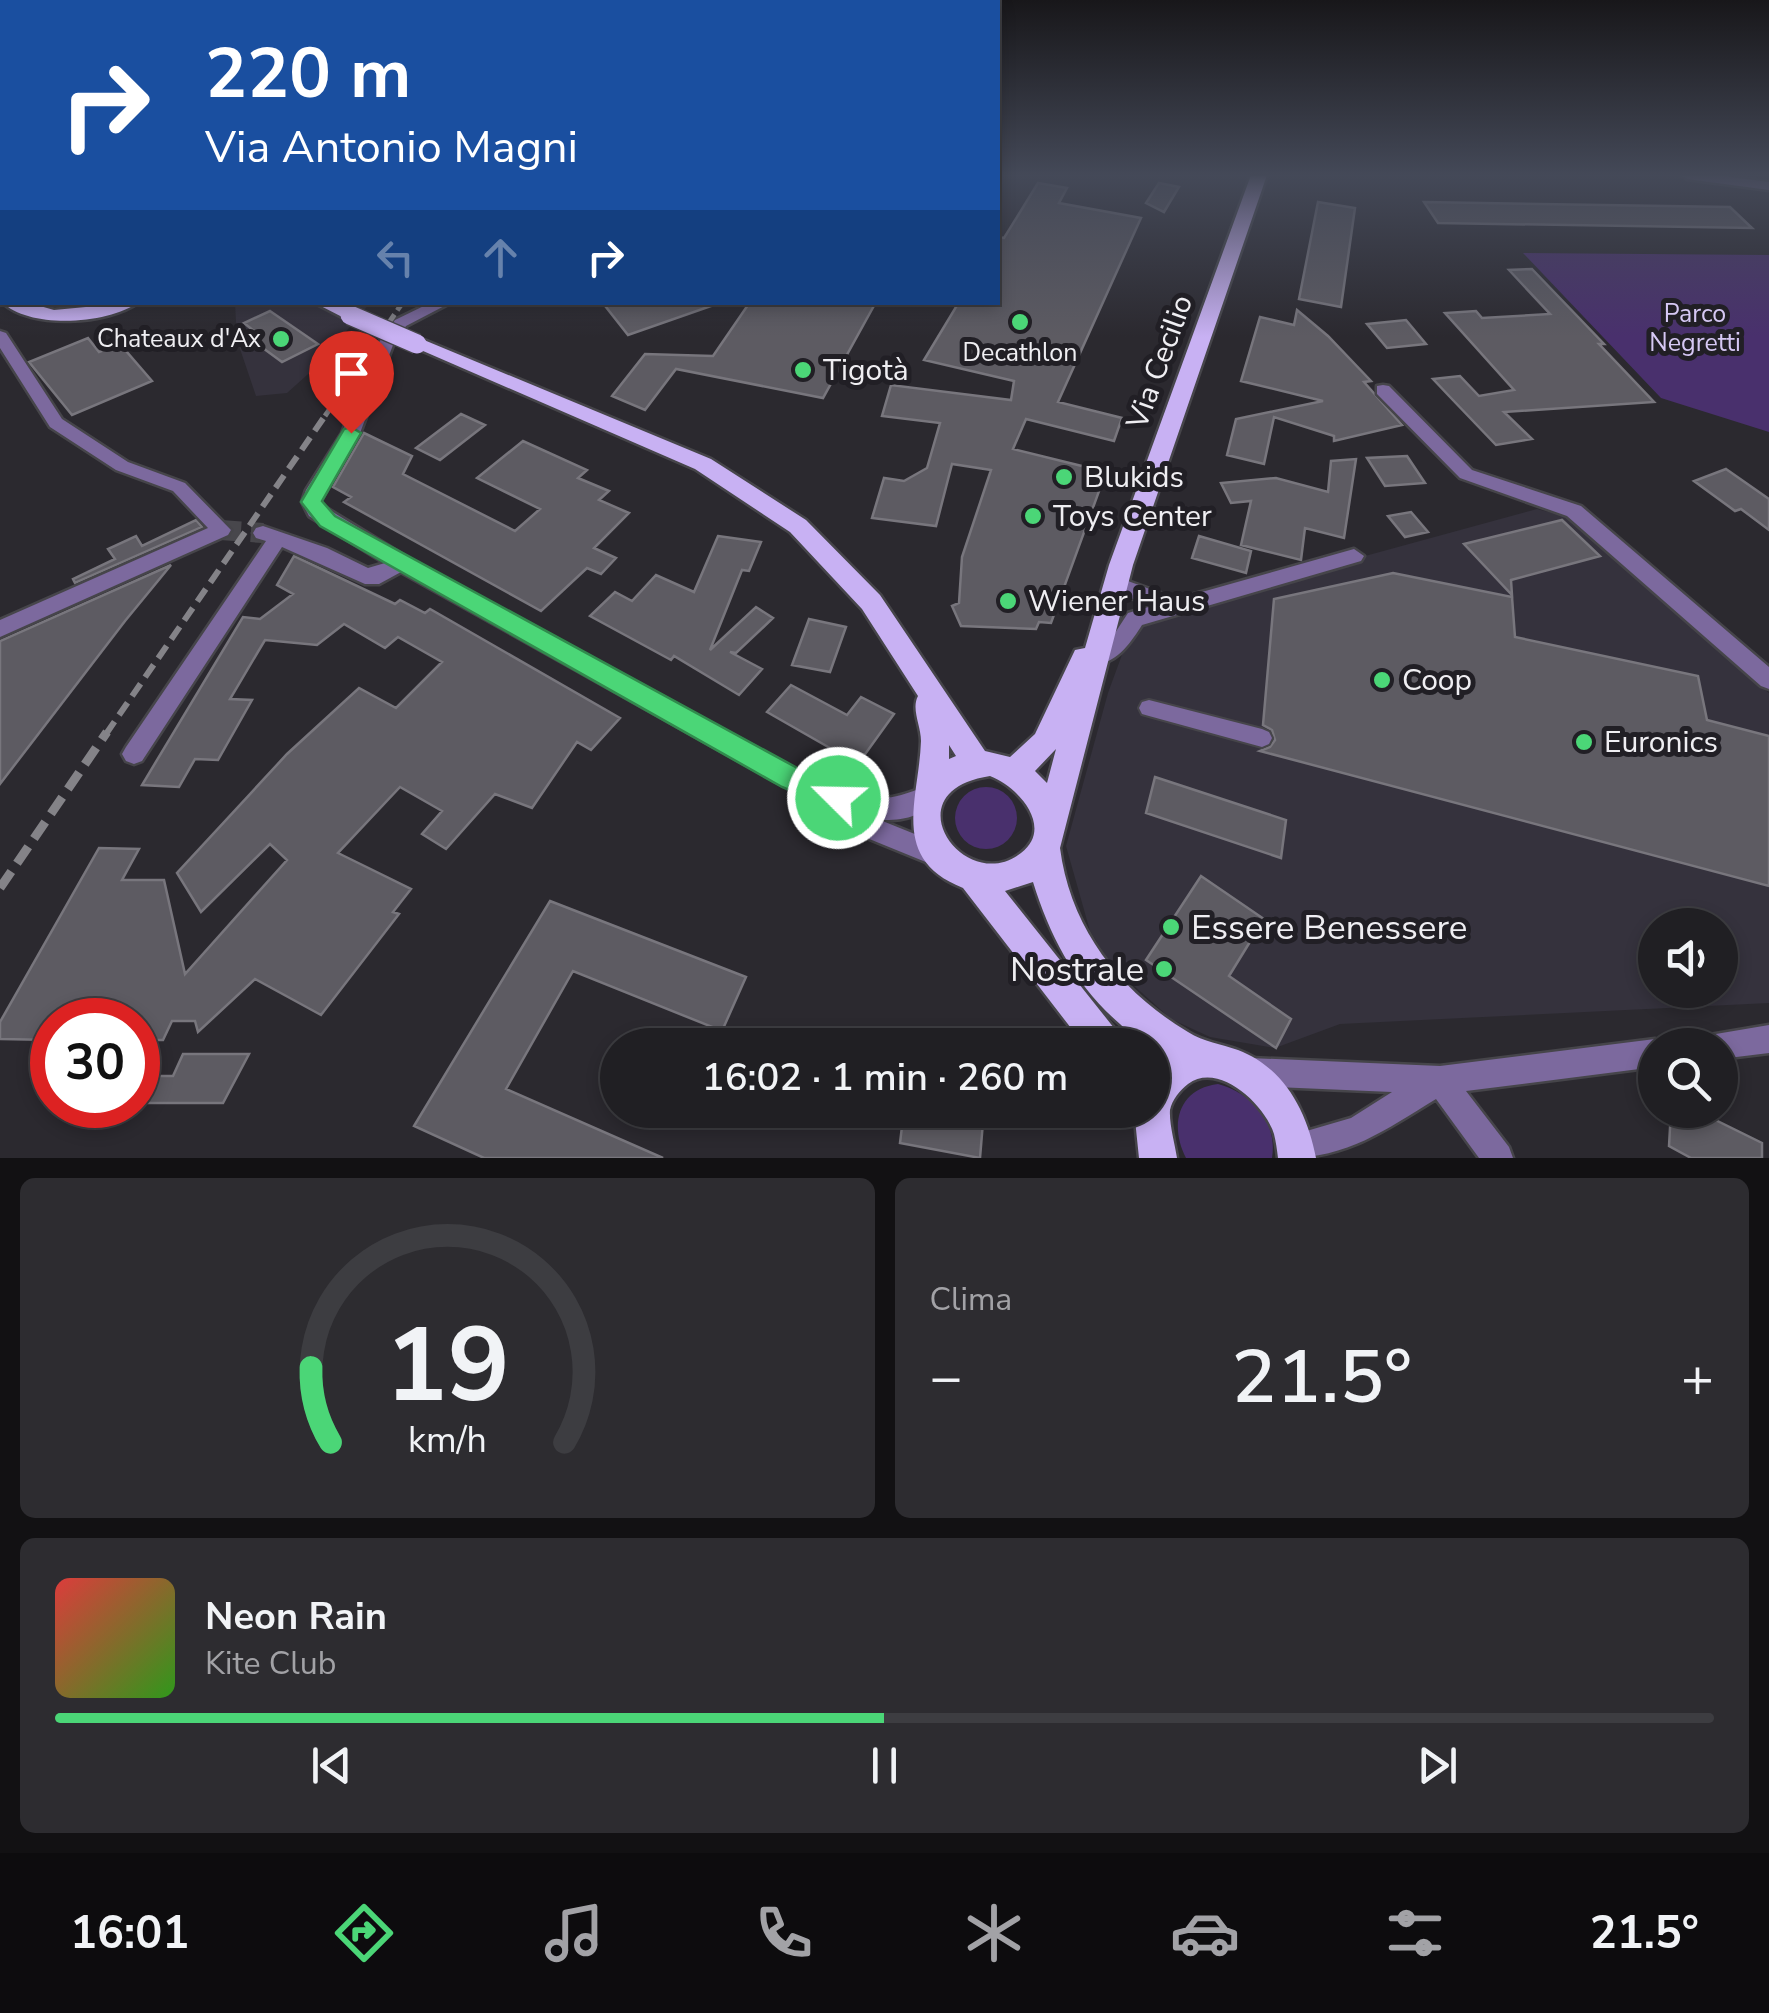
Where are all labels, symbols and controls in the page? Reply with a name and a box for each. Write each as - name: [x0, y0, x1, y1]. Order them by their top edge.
- text: 220 m: [205, 26, 411, 122]
- icon: right: [40, 40, 170, 170]
- text: Via Antonio Magni: [205, 117, 578, 178]
- icon: left: [368, 230, 423, 285]
- icon: ahead: [473, 230, 528, 285]
- icon: right: [578, 230, 633, 285]
- street label: Via Cecilio: [1117, 289, 1203, 436]
- park label: Parco Negretti: [1649, 297, 1741, 360]
- marker: Decathlon: [1009, 311, 1031, 333]
- place label: Chateaux d'Ax: [97, 322, 261, 356]
- marker: Chateaux d'Ax: [270, 328, 292, 350]
- pin: [309, 331, 394, 434]
- place label: Decathlon: [963, 336, 1077, 370]
- icon: arrive: [324, 346, 379, 401]
- place label: Tigotà: [823, 350, 909, 391]
- marker: Tigotà: [792, 359, 814, 381]
- place label: Blukids: [1084, 457, 1184, 498]
- marker: Blukids: [1053, 466, 1075, 488]
- place label: Toys Center: [1053, 496, 1212, 537]
- marker: Toys Center: [1022, 505, 1044, 527]
- place label: Wiener Haus: [1028, 581, 1205, 622]
- marker: Wiener Haus: [997, 590, 1019, 612]
- place label: Coop: [1402, 660, 1472, 701]
- marker: Coop: [1371, 669, 1393, 691]
- place label: Euronics: [1604, 722, 1718, 763]
- marker: Euronics: [1573, 731, 1595, 753]
- position arrow: [786, 746, 890, 850]
- place label: Essere Benessere: [1191, 904, 1467, 951]
- map controls: [1638, 908, 1738, 1128]
- button: sound: [1638, 908, 1738, 1008]
- marker: Essere Benessere: [1160, 916, 1182, 938]
- place label: Nostrale: [1010, 946, 1144, 993]
- marker: Nostrale: [1153, 958, 1175, 980]
- speed limit sign: 30: [30, 998, 160, 1128]
- button: search: [1638, 1028, 1738, 1128]
- text: 16:02 · 1 min · 260 m: [702, 1052, 1068, 1103]
- text: Clima: [930, 1278, 1012, 1321]
- text: 19: [385, 1295, 510, 1437]
- text: 21.5°: [1231, 1326, 1412, 1428]
- text: −: [930, 1340, 963, 1415]
- text: +: [1681, 1340, 1714, 1415]
- text: km/h: [408, 1416, 487, 1465]
- text: Neon Rain: [205, 1591, 387, 1642]
- text: Kite Club: [205, 1642, 336, 1685]
- icon: previous: [304, 1738, 359, 1793]
- icon: pause: [857, 1738, 912, 1793]
- icon: next: [1410, 1738, 1465, 1793]
- icon: directions: [329, 1898, 399, 1968]
- icon: music: [539, 1898, 609, 1968]
- icon: phone: [749, 1898, 819, 1968]
- icon: climate: [959, 1898, 1029, 1968]
- icon: car: [1170, 1898, 1240, 1968]
- icon: filters: [1380, 1898, 1450, 1968]
- text: 16:01: [70, 1903, 189, 1964]
- text: 21.5°: [1590, 1903, 1699, 1964]

